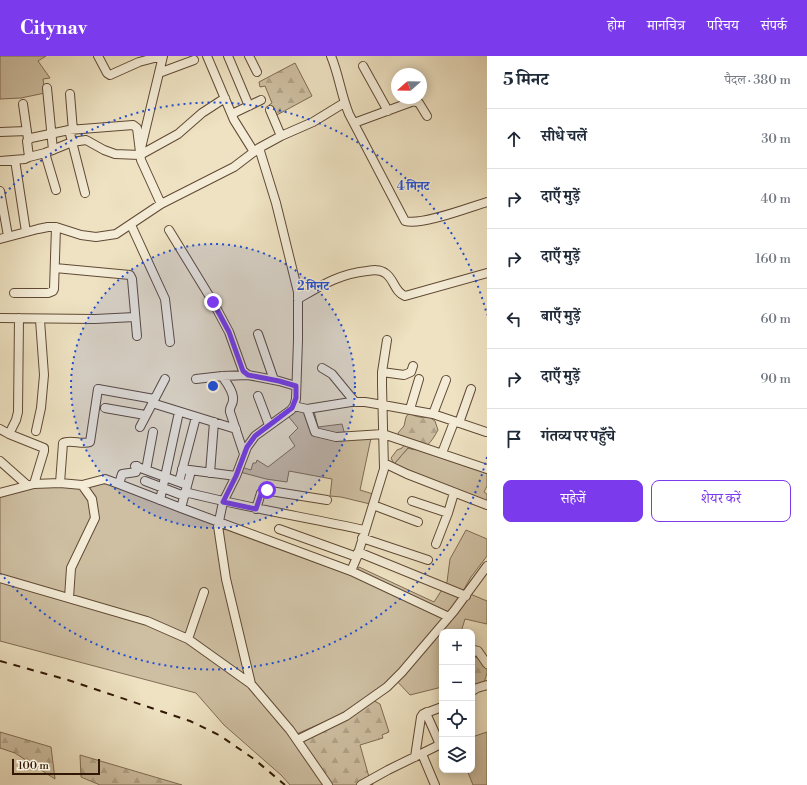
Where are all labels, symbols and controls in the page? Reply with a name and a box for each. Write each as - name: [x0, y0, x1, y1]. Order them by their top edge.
- text: Citynav: [20, 16, 87, 40]
- text: होम: [607, 17, 625, 35]
- text: मानचित्र: [647, 17, 685, 35]
- text: परिचय: [707, 17, 739, 35]
- text: संपर्क: [761, 17, 787, 35]
- north arrow: [391, 68, 427, 104]
- text: 5 मिनट: [503, 69, 548, 91]
- text: पैदल · 380 m: [724, 72, 791, 88]
- text: सीधे चलें: [541, 127, 587, 146]
- icon: ahead: [503, 128, 525, 150]
- text: 30 m: [761, 131, 791, 147]
- text: 4 मिनट: [397, 179, 431, 194]
- text: दाएँ मुड़ें: [541, 187, 580, 206]
- icon: right: [503, 188, 525, 210]
- text: 40 m: [761, 191, 791, 207]
- text: दाएँ मुड़ें: [541, 247, 580, 266]
- icon: right: [503, 248, 525, 270]
- text: 160 m: [755, 251, 791, 267]
- text: 2 मिनट: [297, 279, 330, 294]
- route end: [204, 293, 222, 311]
- text: बाएँ मुड़ें: [541, 307, 581, 326]
- icon: left: [503, 308, 525, 330]
- text: 60 m: [760, 311, 791, 327]
- text: दाएँ मुड़ें: [541, 367, 580, 386]
- icon: right: [503, 368, 525, 390]
- text: 90 m: [760, 371, 791, 387]
- centre of rings: [206, 379, 220, 393]
- text: गंतव्य पर पहुँचे: [541, 427, 615, 446]
- icon: arrive: [503, 428, 525, 450]
- button: सहेजें: [503, 480, 643, 522]
- button: शेयर करें: [651, 480, 791, 522]
- route start: [258, 481, 276, 499]
- map controls: [439, 629, 475, 773]
- button: +: [439, 629, 475, 665]
- button: −: [439, 665, 475, 701]
- button: locate: [439, 701, 475, 737]
- button: layers: [439, 737, 475, 773]
- scale bar: [12, 757, 100, 776]
- text: 100 m: [18, 759, 49, 773]

